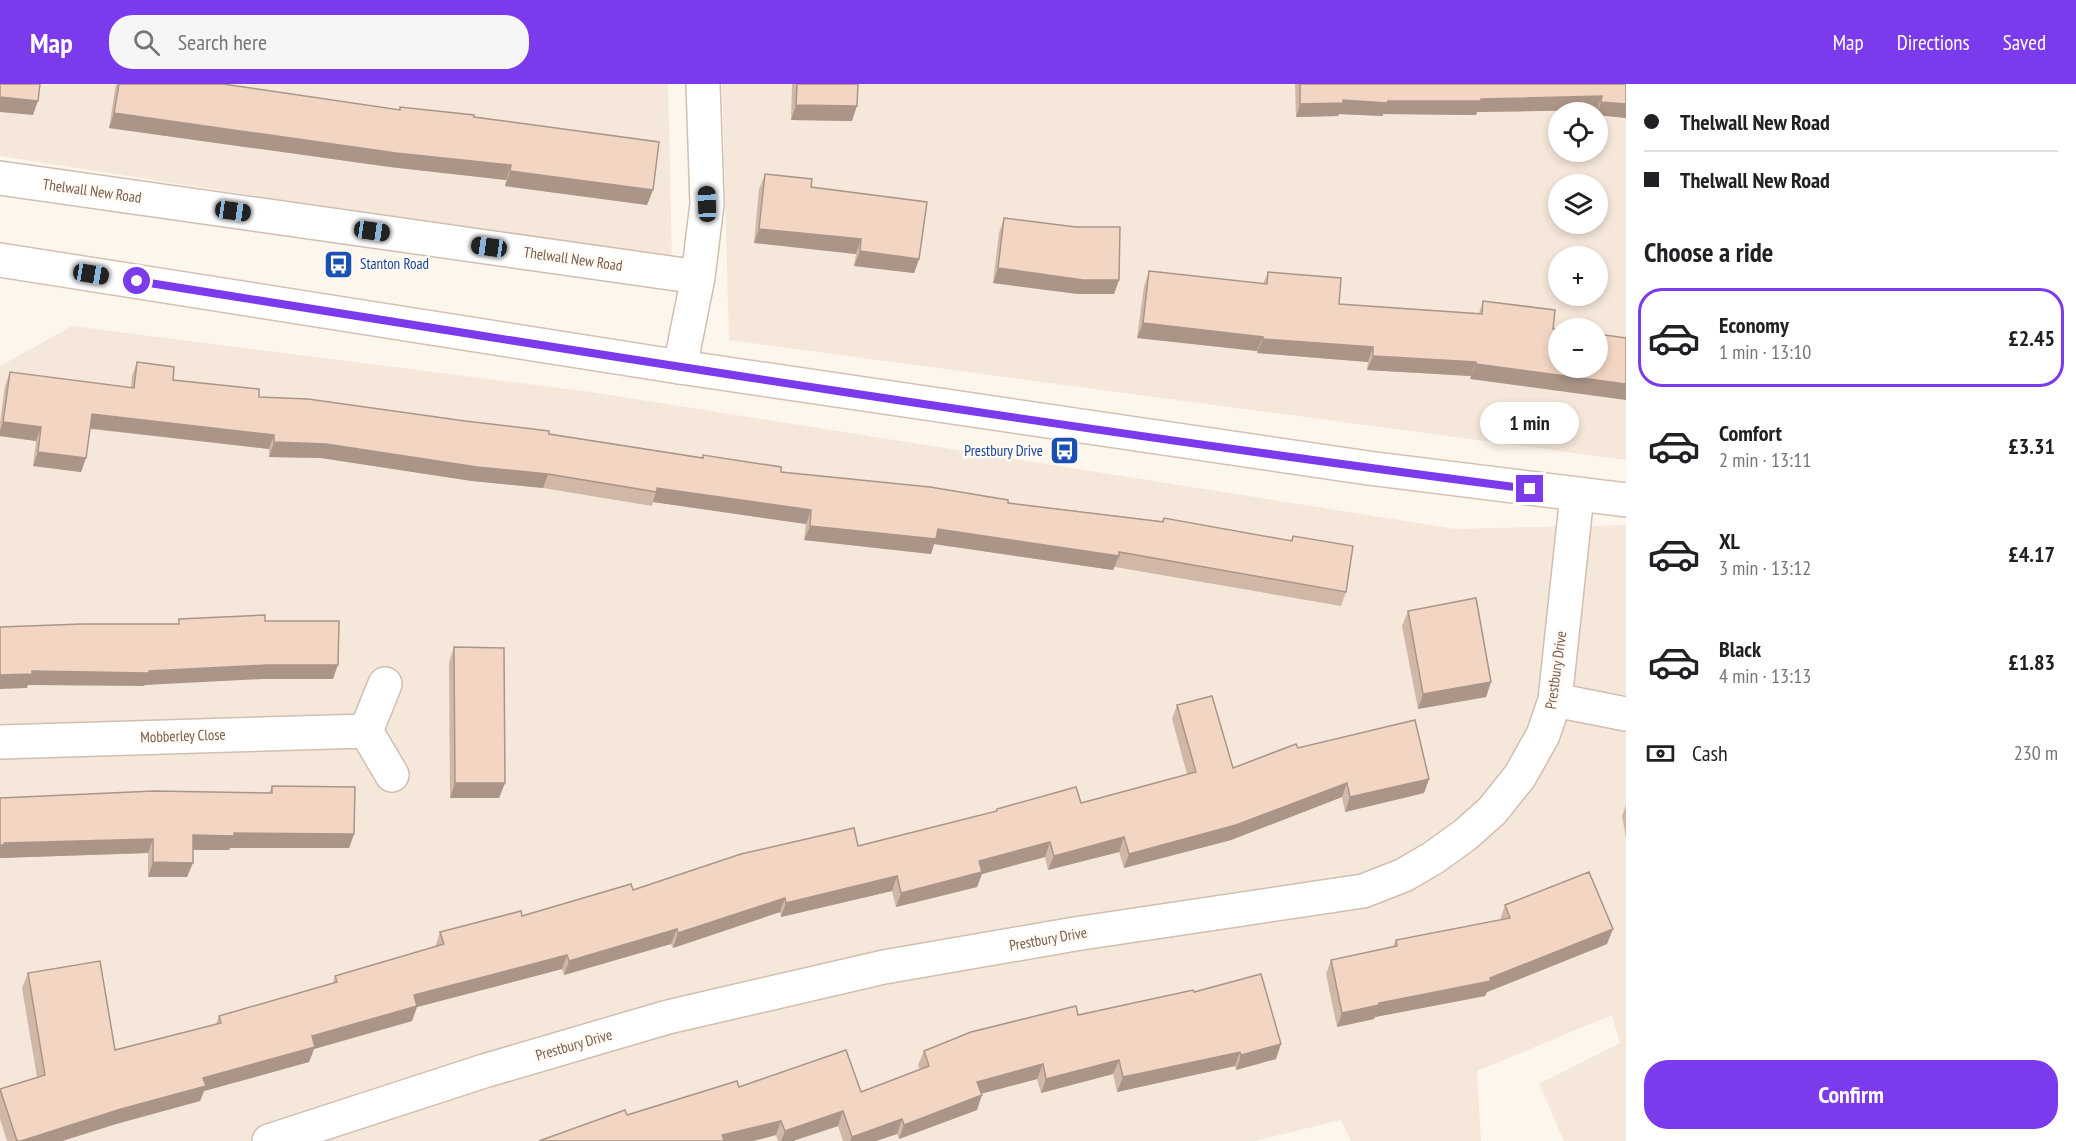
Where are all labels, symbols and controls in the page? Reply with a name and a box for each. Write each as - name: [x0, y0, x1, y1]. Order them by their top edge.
- search box: [109, 15, 529, 69]
- text: Map: [30, 24, 73, 61]
- icon: search: [130, 26, 163, 59]
- text: Search here: [178, 28, 267, 56]
- text: Map: [1833, 29, 1864, 56]
- text: Directions: [1897, 29, 1970, 56]
- text: Saved: [2003, 29, 2046, 56]
- map controls: [1548, 102, 1608, 378]
- button: locate: [1548, 102, 1608, 162]
- text: Thelwall New Road: [1680, 108, 1830, 136]
- text: Thelwall New Road: [1680, 166, 1830, 194]
- street label: Thelwall New Road: [41, 174, 143, 207]
- button: layers: [1548, 174, 1608, 234]
- car: [697, 186, 717, 222]
- car: [214, 200, 252, 222]
- car: [353, 220, 391, 242]
- text: Choose a ride: [1644, 235, 1773, 269]
- car: [470, 236, 508, 258]
- street label: Thelwall New Road: [522, 242, 624, 275]
- button: +: [1548, 246, 1608, 306]
- bus stop icon: Stanton Road: [323, 248, 355, 280]
- place label: Stanton Road: [360, 254, 429, 273]
- car: [72, 262, 110, 286]
- route start: [123, 267, 150, 294]
- icon: car: [1647, 311, 1701, 365]
- text: Economy: [1719, 311, 1789, 339]
- button: −: [1548, 318, 1608, 378]
- text: £2.45: [2008, 324, 2055, 352]
- text: 1 min · 13:10: [1719, 339, 1811, 365]
- callout: 1 min: [1480, 402, 1580, 444]
- text: 1 min: [1509, 410, 1550, 436]
- icon: car: [1647, 419, 1701, 473]
- text: Comfort: [1719, 419, 1782, 447]
- text: £3.31: [2008, 432, 2055, 460]
- bus stop icon: Prestbury Drive: [1048, 435, 1080, 467]
- place label: Prestbury Drive: [964, 441, 1043, 460]
- text: 2 min · 13:11: [1719, 447, 1811, 473]
- route end: [1516, 475, 1543, 502]
- icon: car: [1647, 527, 1701, 581]
- text: XL: [1719, 527, 1740, 555]
- text: £4.17: [2008, 540, 2055, 568]
- text: 3 min · 13:12: [1719, 555, 1811, 581]
- street label: Prestbury Drive: [1541, 630, 1570, 710]
- icon: car: [1647, 635, 1701, 689]
- text: Black: [1719, 635, 1761, 663]
- text: £1.83: [2008, 648, 2055, 676]
- text: 4 min · 13:13: [1719, 663, 1811, 689]
- street label: Mobberley Close: [140, 725, 226, 746]
- icon: cash: [1644, 737, 1677, 770]
- text: Cash: [1692, 739, 1728, 767]
- text: 230 m: [2014, 740, 2058, 766]
- street label: Prestbury Drive: [1008, 922, 1088, 955]
- street label: Prestbury Drive: [533, 1025, 614, 1064]
- button: Confirm: [1644, 1060, 2058, 1129]

